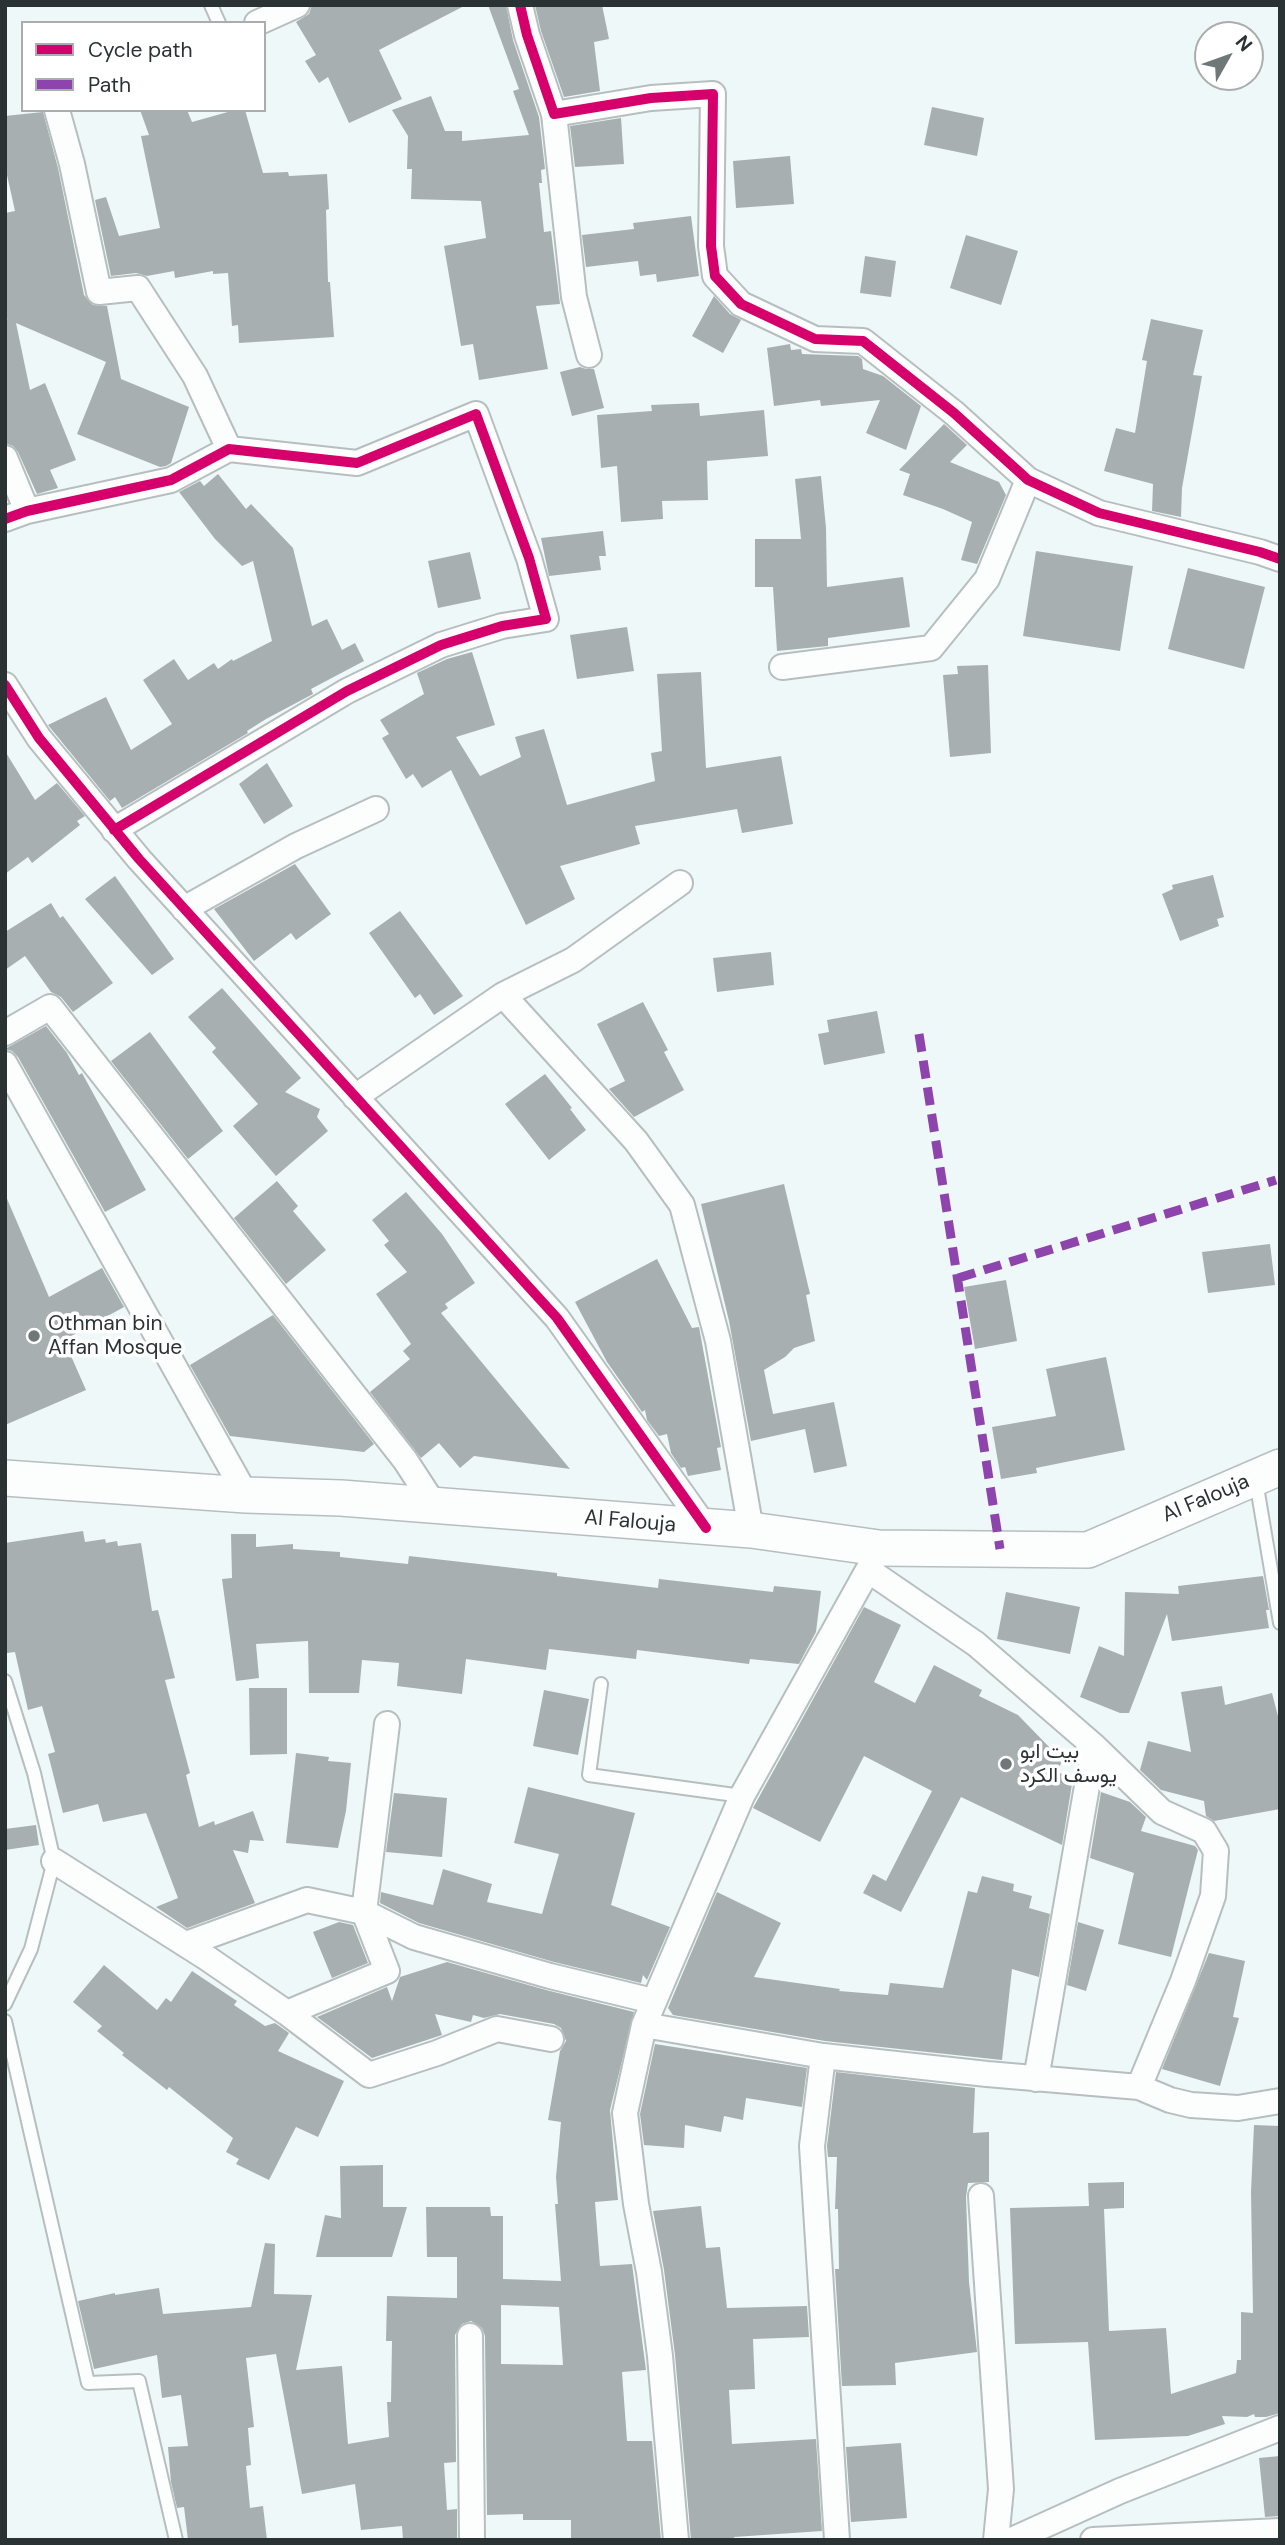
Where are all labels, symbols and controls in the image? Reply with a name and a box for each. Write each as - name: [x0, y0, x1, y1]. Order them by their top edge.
- legend: [21, 21, 266, 112]
- north arrow: [1194, 21, 1264, 91]
- text: N: [1230, 30, 1258, 57]
- text: Cycle path: [88, 36, 193, 64]
- text: Path: [88, 71, 131, 99]
- place label: Othman bin Affan Mosque: [48, 1311, 182, 1361]
- marker: Othman bin Affan Mosque: [26, 1328, 42, 1344]
- street label: Al Falouja: [1159, 1469, 1253, 1529]
- street label: Al Falouja: [583, 1505, 677, 1539]
- place label: بيت ابو يوسف الكرد: [1020, 1739, 1117, 1789]
- marker: بيت ابو يوسف الكرد: [998, 1756, 1014, 1772]

